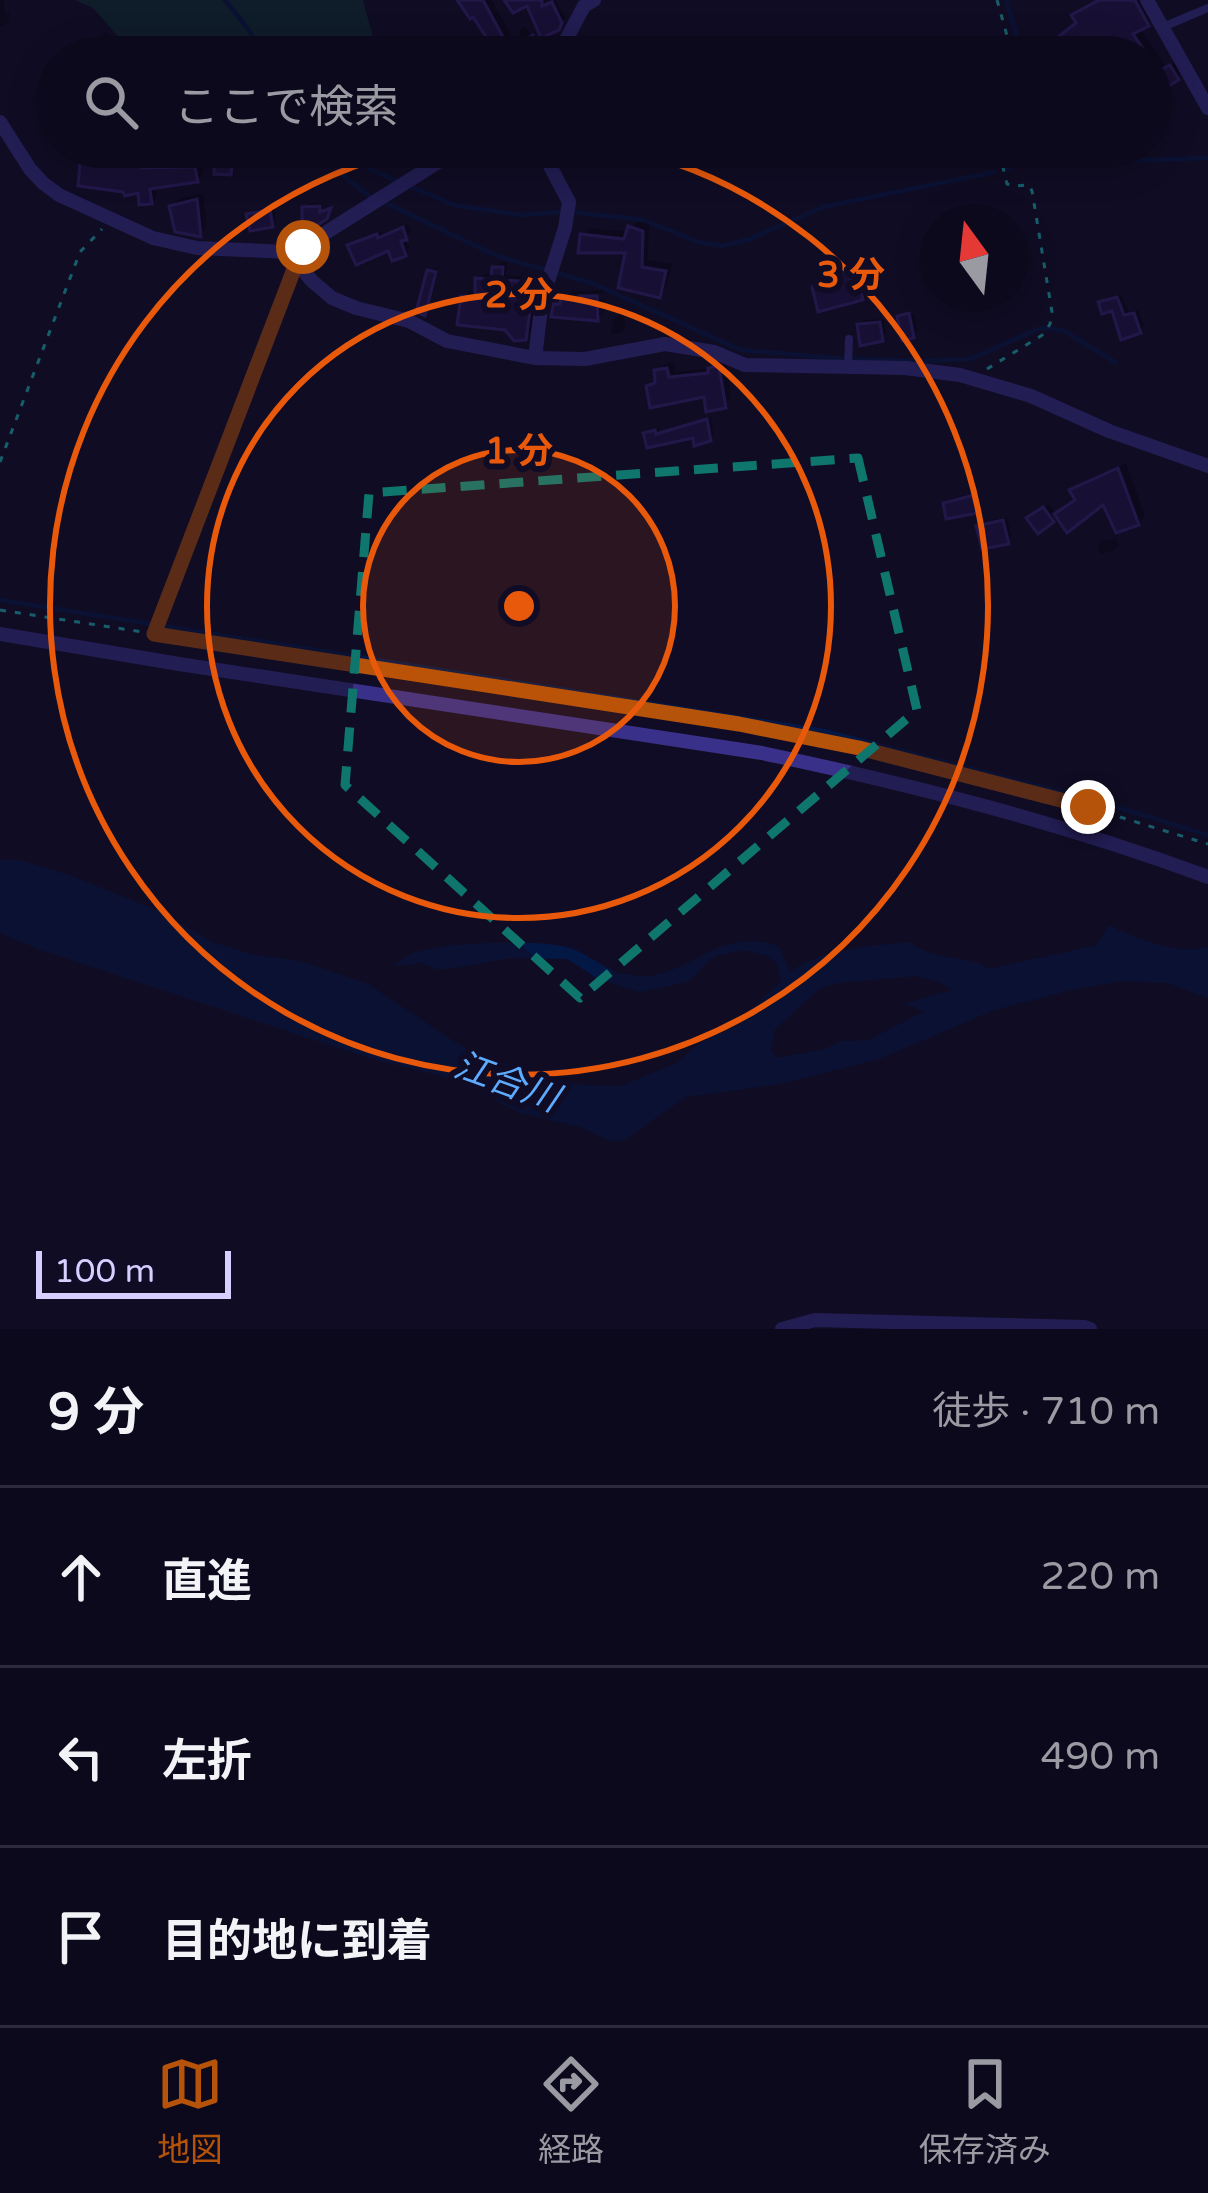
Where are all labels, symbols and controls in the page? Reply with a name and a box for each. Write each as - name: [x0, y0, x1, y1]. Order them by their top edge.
- search box: [36, 36, 1172, 168]
- icon: search: [78, 69, 144, 135]
- text: ここで検索: [174, 81, 399, 135]
- north arrow: [920, 204, 1028, 312]
- route start: [276, 220, 330, 274]
- text: 3 分: [817, 254, 885, 297]
- text: 2 分: [485, 274, 553, 317]
- text: 1 分: [485, 430, 553, 473]
- centre of rings: [498, 585, 540, 627]
- route end: [1061, 780, 1115, 834]
- water label: 江合川: [448, 1044, 568, 1122]
- scale bar: [36, 1245, 231, 1298]
- text: 100 m: [54, 1252, 155, 1291]
- text: 9 分: [48, 1382, 144, 1444]
- text: 徒歩 · 710 m: [932, 1388, 1160, 1435]
- icon: ahead: [48, 1544, 114, 1610]
- text: 220 m: [1041, 1553, 1160, 1600]
- text: 直進: [162, 1555, 252, 1609]
- icon: left: [48, 1724, 114, 1790]
- text: 490 m: [1041, 1733, 1160, 1780]
- text: 左折: [162, 1735, 252, 1789]
- icon: arrive: [48, 1904, 114, 1970]
- text: 目的地に到着: [162, 1915, 432, 1969]
- tab: 地図: [157, 2051, 223, 2171]
- tab: 経路: [538, 2051, 604, 2171]
- tab: 保存済み: [919, 2051, 1051, 2171]

